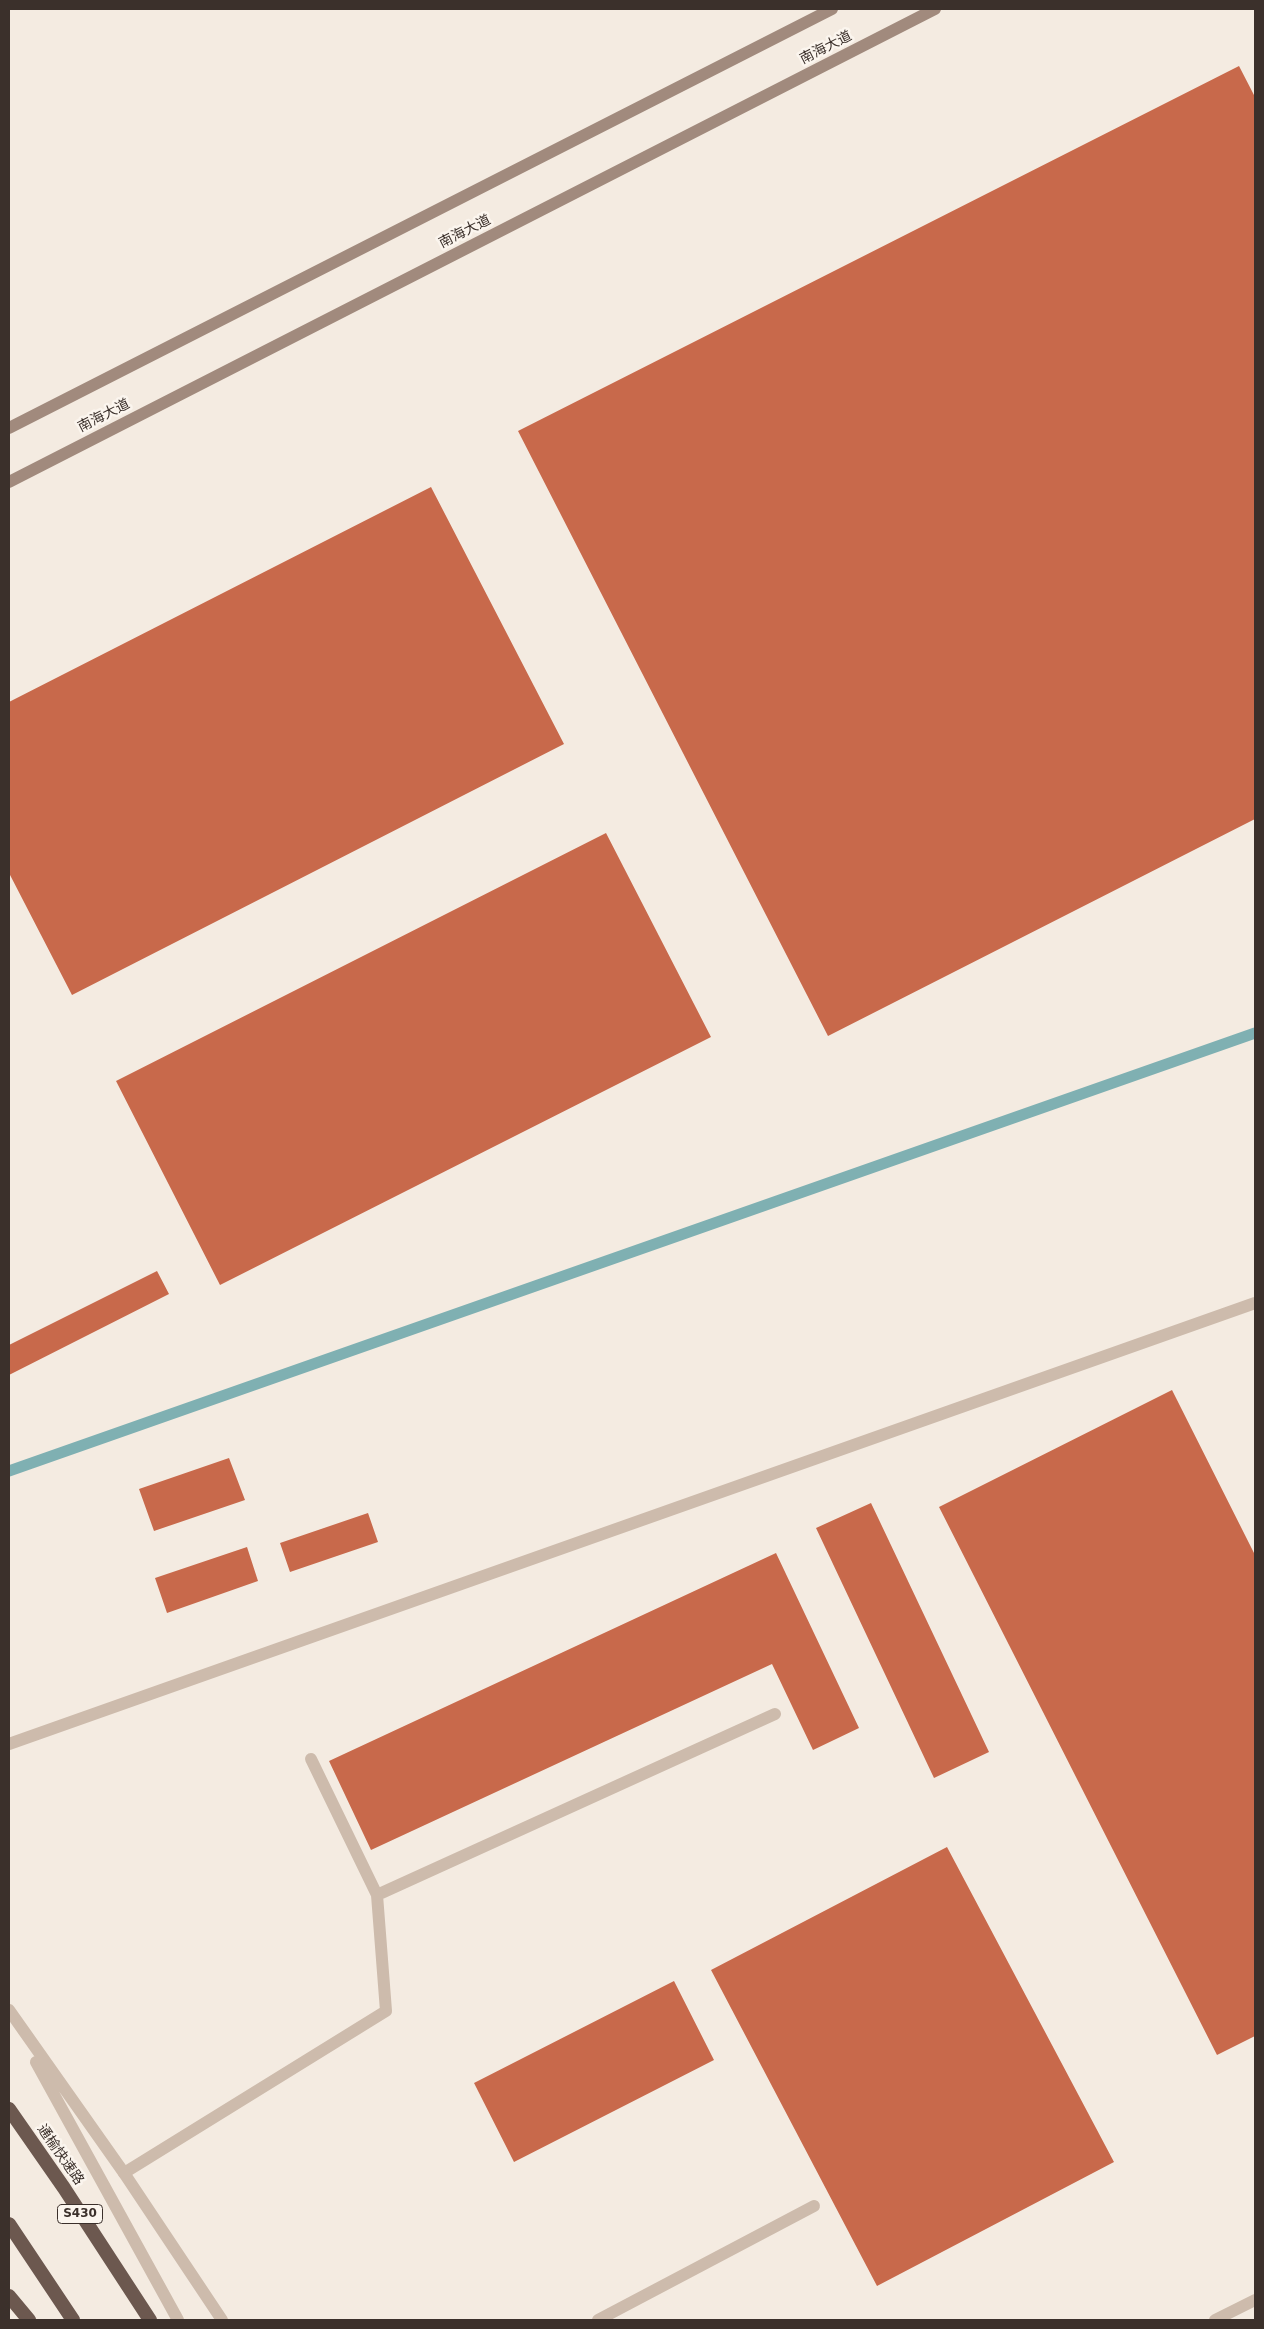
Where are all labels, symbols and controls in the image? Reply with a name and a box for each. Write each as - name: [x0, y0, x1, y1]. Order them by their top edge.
- street label: 南海大道: [797, 28, 855, 68]
- street label: 南海大道: [436, 212, 494, 252]
- street label: 南海大道: [75, 396, 133, 436]
- street label: 通榆快速路: [33, 2122, 87, 2188]
- road number: S430: [58, 2204, 102, 2224]

